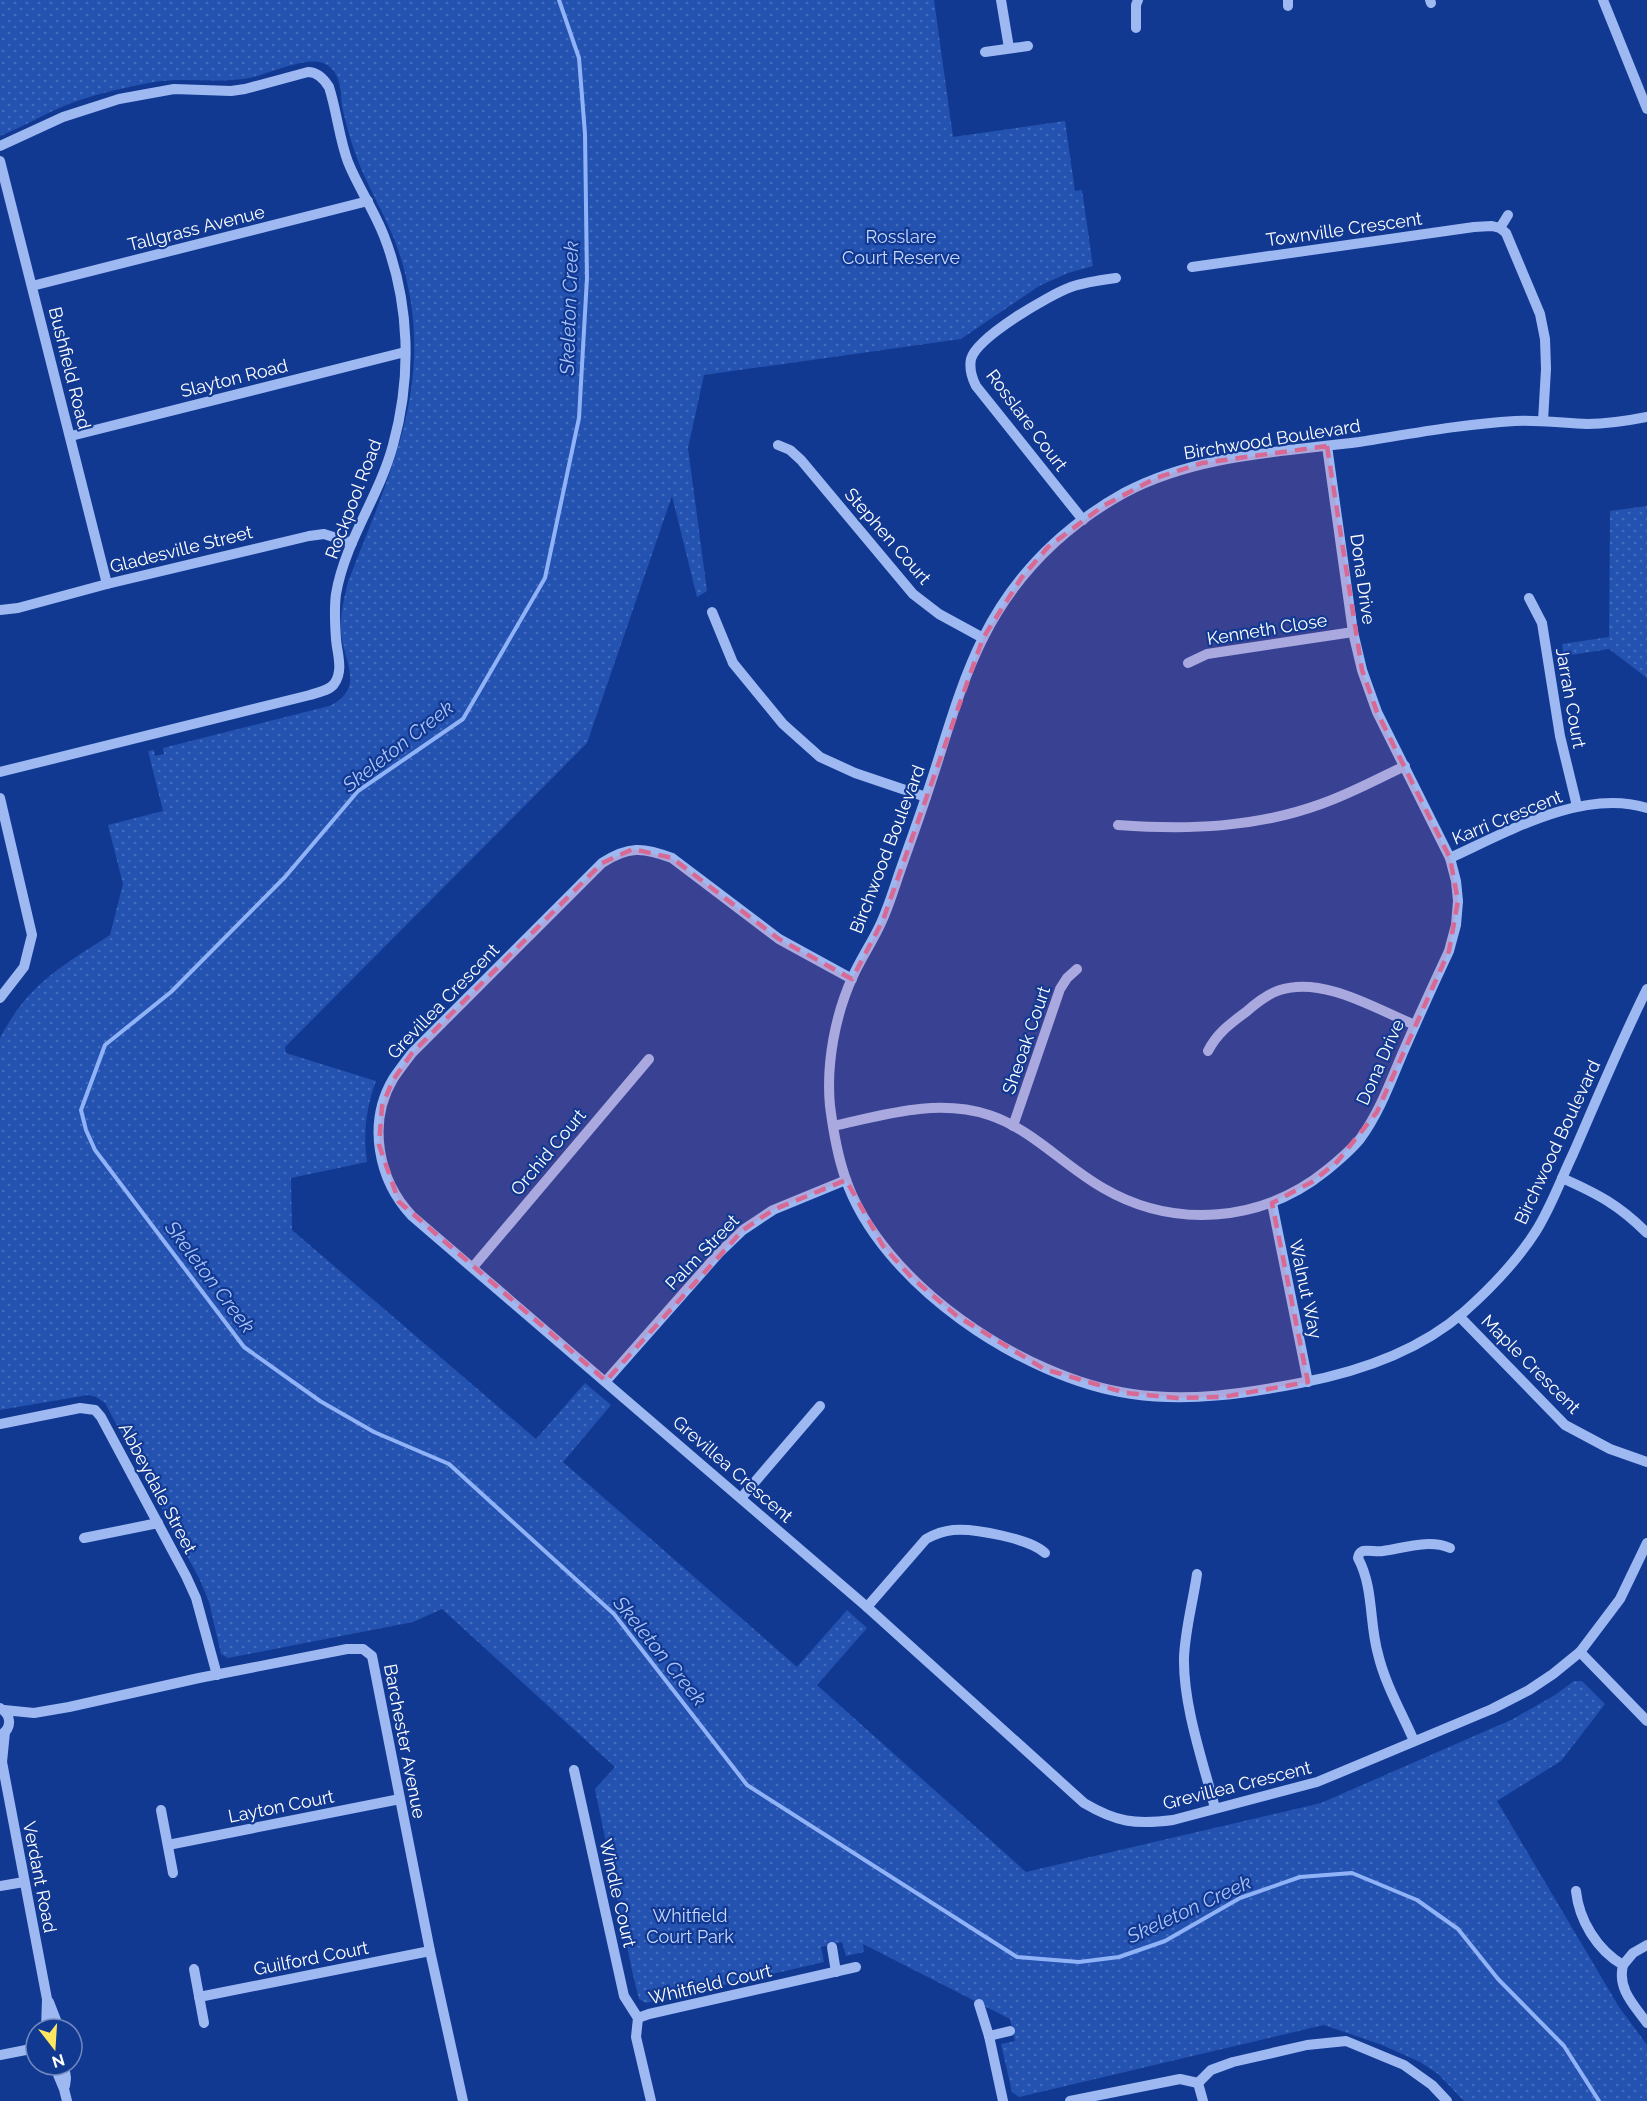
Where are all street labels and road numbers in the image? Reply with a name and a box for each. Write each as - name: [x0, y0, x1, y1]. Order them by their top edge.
- street label: Tallgrass Avenue: [125, 201, 267, 255]
- street label: Townville Crescent: [1265, 208, 1423, 250]
- street label: Bushfield Road: [45, 305, 95, 431]
- street label: Slayton Road: [178, 355, 290, 401]
- street label: Rosslare Court: [982, 365, 1072, 475]
- street label: Birchwood Boulevard: [1182, 415, 1362, 463]
- street label: Rockpool Road: [321, 436, 385, 562]
- street label: Stephen Court: [841, 484, 935, 588]
- street label: Gladesville Street: [108, 521, 254, 577]
- street label: Dona Drive: [1346, 532, 1380, 626]
- street label: Kenneth Close: [1205, 609, 1329, 649]
- street label: Jarrah Court: [1552, 646, 1590, 750]
- street label: Birchwood Boulevard: [845, 762, 929, 936]
- street label: Karri Crescent: [1449, 785, 1565, 849]
- street label: Grevillea Crescent: [383, 939, 503, 1063]
- street label: Sheoak Court: [998, 983, 1054, 1097]
- street label: Dona Drive: [1352, 1016, 1408, 1108]
- street label: Birchwood Boulevard: [1510, 1057, 1604, 1227]
- street label: Orchid Court: [506, 1105, 590, 1199]
- street label: Palm Street: [661, 1210, 743, 1294]
- street label: Walnut Way: [1285, 1237, 1327, 1341]
- street label: Maple Crescent: [1477, 1310, 1585, 1418]
- street label: Grevillea Crescent: [669, 1411, 797, 1527]
- street label: Abbeydale Street: [115, 1419, 201, 1557]
- street label: Barchester Avenue: [380, 1662, 430, 1820]
- street label: Grevillea Crescent: [1161, 1756, 1313, 1814]
- street label: Layton Court: [226, 1785, 336, 1827]
- street label: Verdant Road: [19, 1820, 61, 1934]
- street label: Windle Court: [595, 1837, 641, 1949]
- street label: Guilford Court: [252, 1937, 370, 1979]
- street label: Whitfield Court: [646, 1960, 774, 2008]

